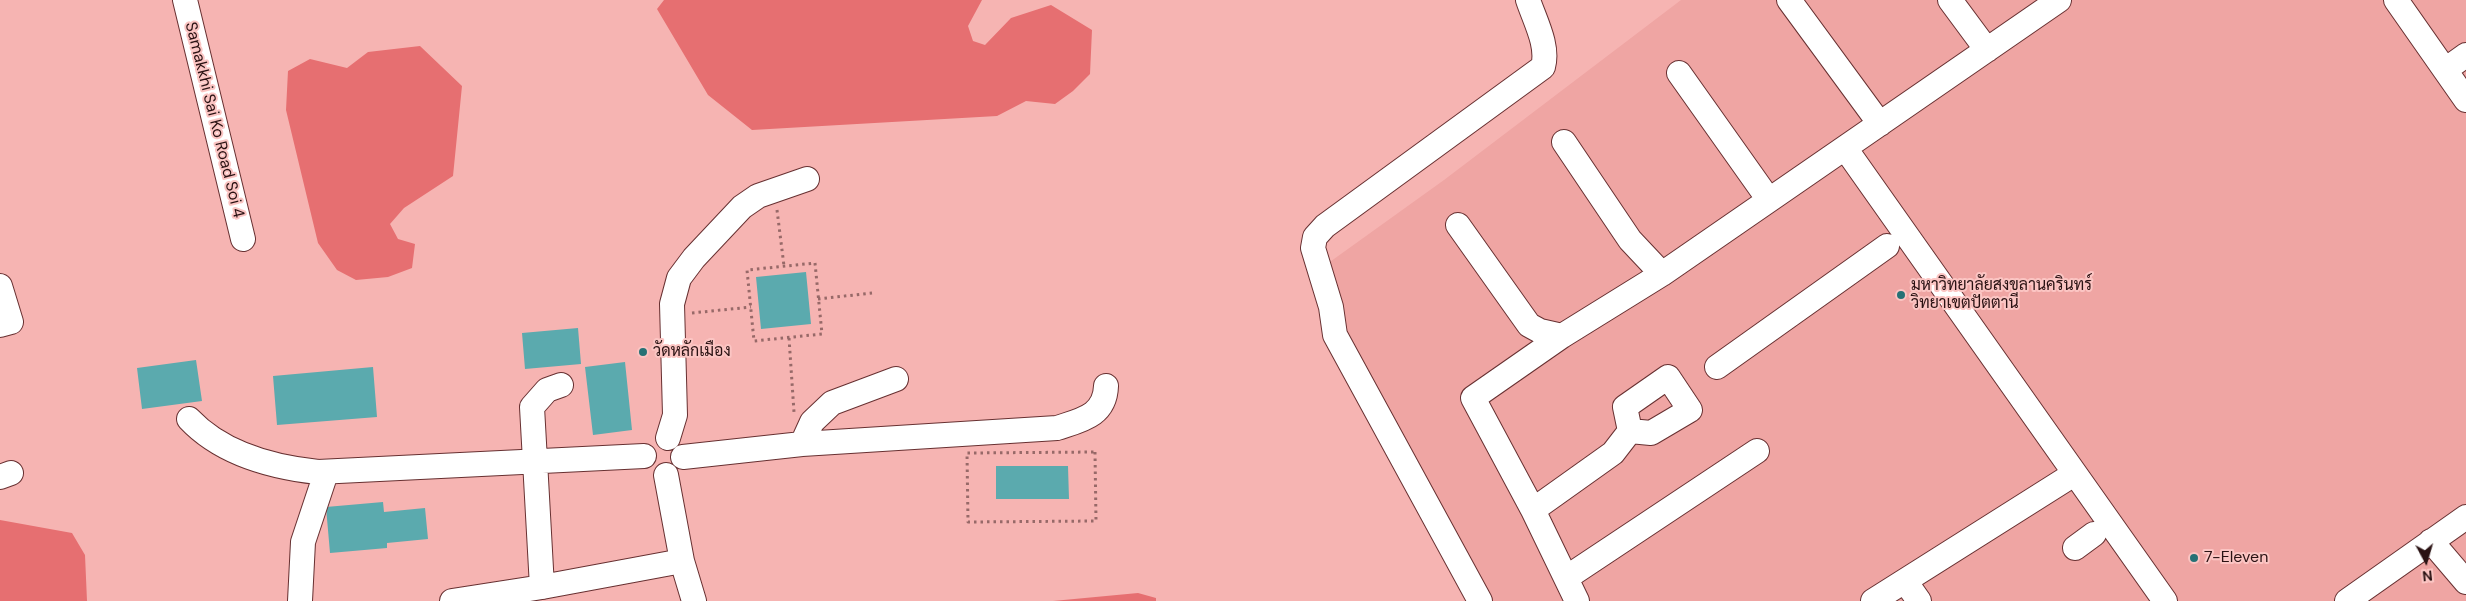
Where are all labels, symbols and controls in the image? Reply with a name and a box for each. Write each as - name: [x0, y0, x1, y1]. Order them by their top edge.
- street label: Samakkhi Sai Ko Road Soi 4: [180, 20, 248, 220]
- place label: มหาวิทยาลัยสงขลานครินทร์ วิทยาเขตปัตตานี: [1911, 276, 2092, 314]
- marker: มหาวิทยาลัยสงขลานครินทร์ วิทยาเขตปัตตานี: [1895, 289, 1907, 301]
- place label: วัดหลักเมือง: [653, 342, 731, 362]
- marker: วัดหลักเมือง: [637, 346, 649, 358]
- north arrow: [2401, 536, 2451, 586]
- place label: 7-Eleven: [2204, 548, 2268, 568]
- marker: 7-Eleven: [2188, 552, 2200, 564]
- text: N: [2422, 566, 2434, 585]

